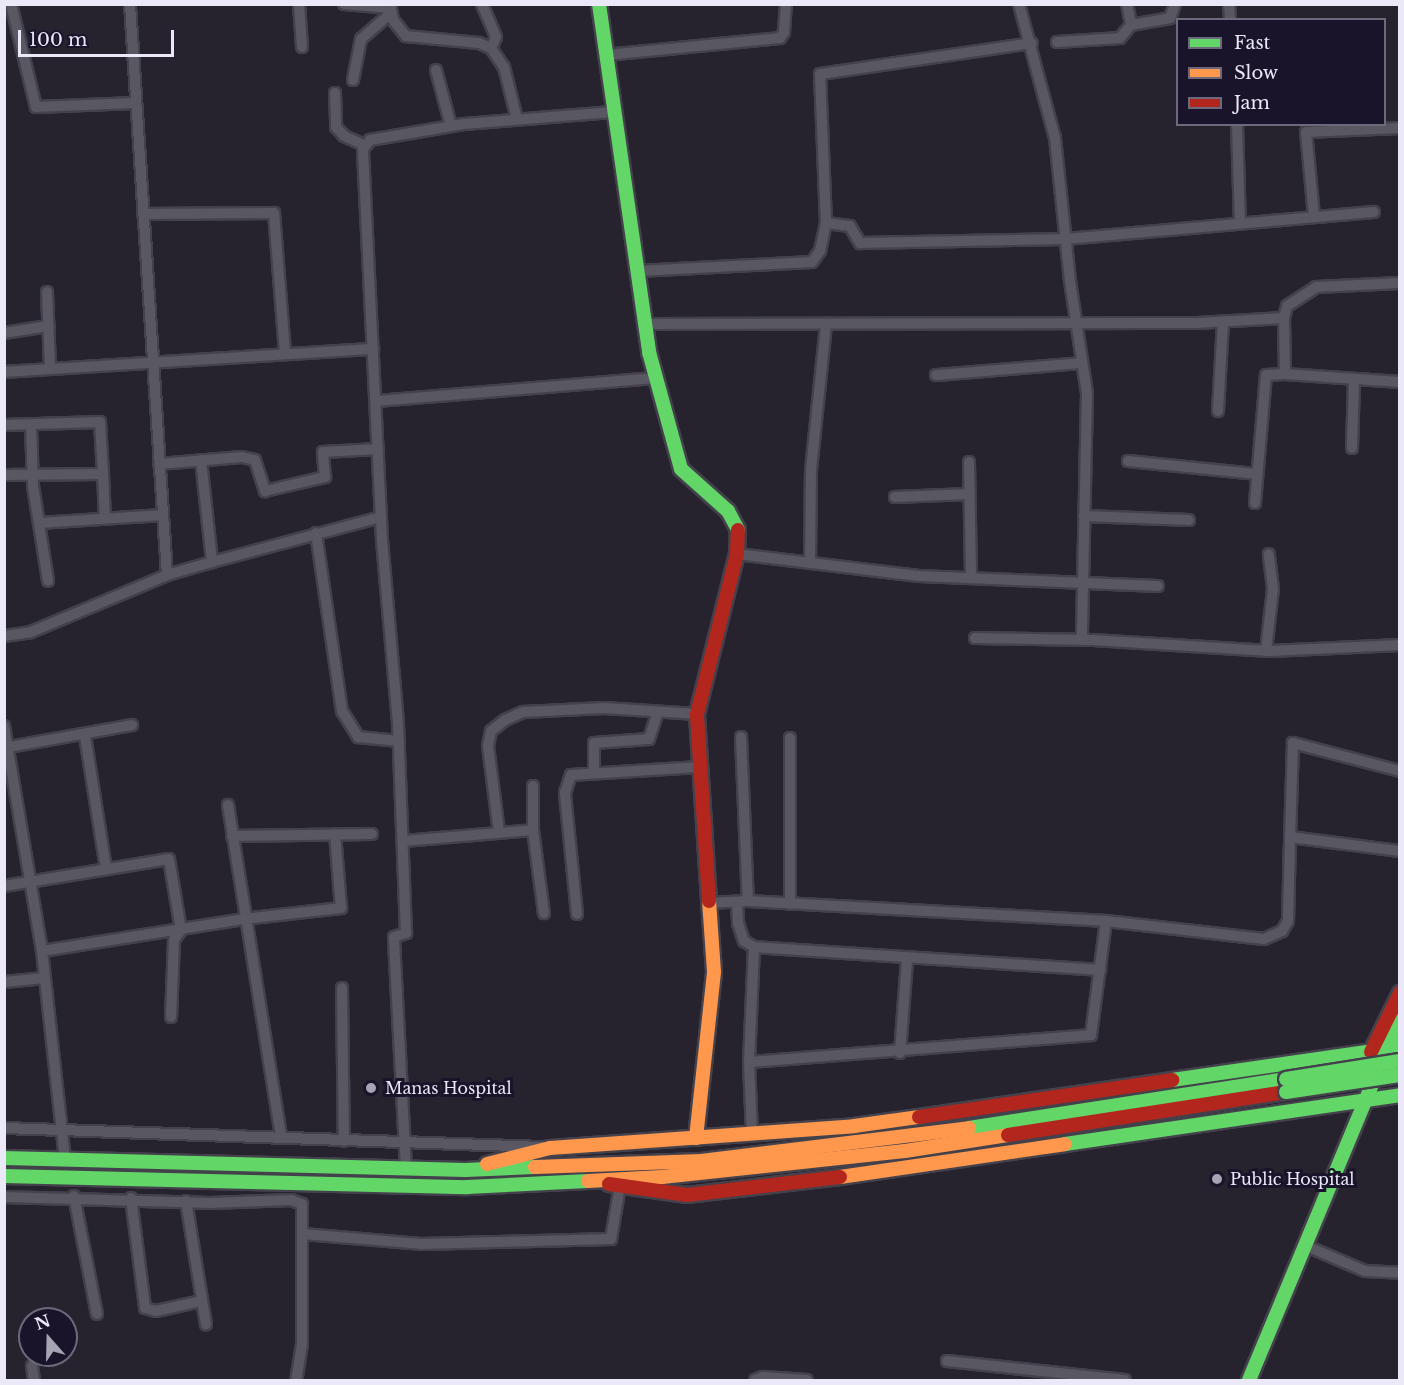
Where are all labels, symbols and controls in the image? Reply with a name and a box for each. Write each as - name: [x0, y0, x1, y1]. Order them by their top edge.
- scale bar: [21, 18, 177, 56]
- legend: [1176, 18, 1386, 126]
- text: 100 m: [29, 29, 87, 51]
- text: Fast: [1234, 32, 1270, 54]
- text: Slow: [1234, 62, 1278, 84]
- text: Jam: [1234, 92, 1270, 114]
- place label: Manas Hospital: [385, 1078, 512, 1098]
- marker: Manas Hospital: [362, 1079, 380, 1097]
- place label: Public Hospital: [1230, 1169, 1355, 1189]
- marker: Public Hospital: [1208, 1170, 1226, 1188]
- north arrow: [18, 1307, 78, 1367]
- text: N: [32, 1310, 53, 1334]

